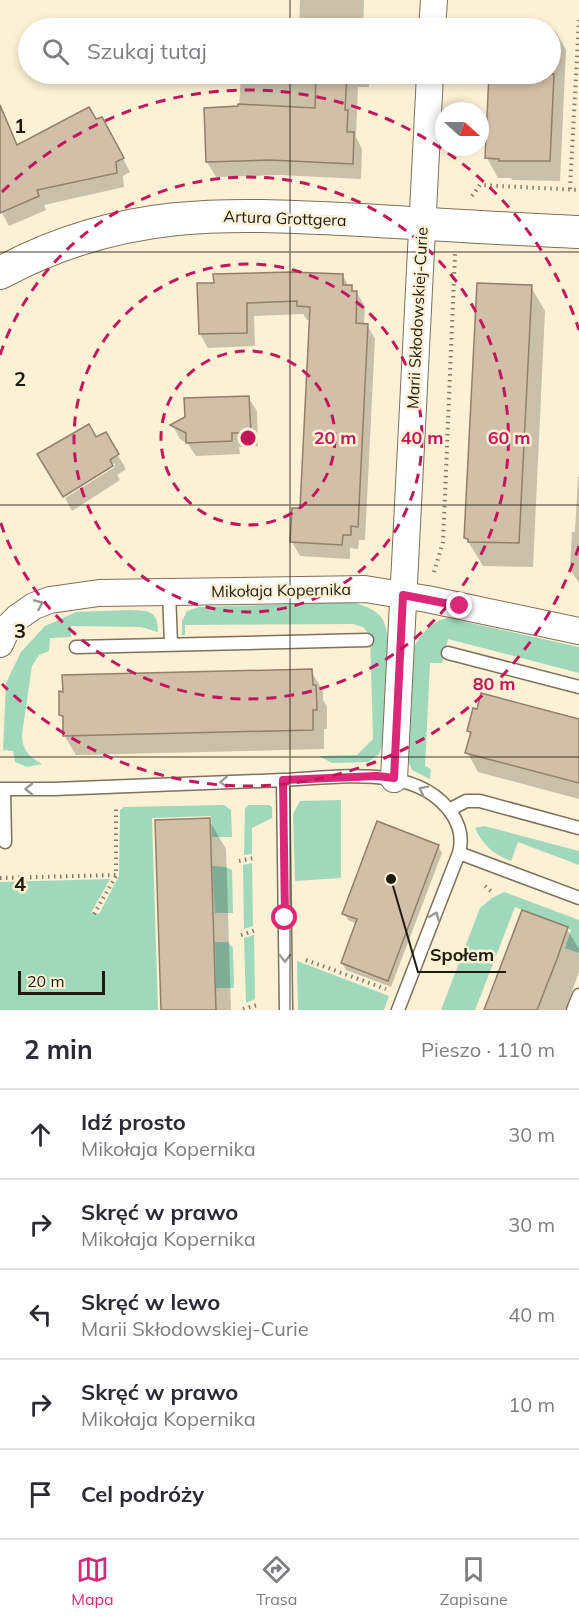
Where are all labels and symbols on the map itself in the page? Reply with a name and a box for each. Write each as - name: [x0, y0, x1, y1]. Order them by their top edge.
- north arrow: [435, 102, 489, 156]
- text: 1: [14, 113, 26, 138]
- street label: Artura Grottgera: [223, 206, 347, 230]
- street label: Marii Skłodowskiej-Curie: [402, 227, 432, 409]
- text: 2: [14, 366, 26, 391]
- text: 20 m: [314, 426, 356, 449]
- text: 40 m: [401, 426, 443, 449]
- text: 60 m: [488, 426, 530, 449]
- centre of rings: [238, 428, 258, 448]
- street label: Mikołaja Kopernika: [211, 579, 351, 601]
- route end: [446, 592, 472, 618]
- one-way arrow: [33, 600, 44, 612]
- text: 3: [14, 618, 26, 643]
- text: 80 m: [473, 672, 515, 695]
- one-way arrow: [220, 776, 229, 789]
- one-way arrow: [25, 783, 34, 796]
- one-way arrow: [418, 786, 429, 798]
- text: 4: [14, 871, 26, 896]
- route start: [271, 904, 297, 930]
- one-way arrow: [428, 912, 440, 923]
- callout: Społem: [418, 936, 506, 972]
- text: Społem: [430, 943, 494, 966]
- one-way arrow: [279, 954, 292, 963]
- scale bar: [18, 968, 105, 995]

